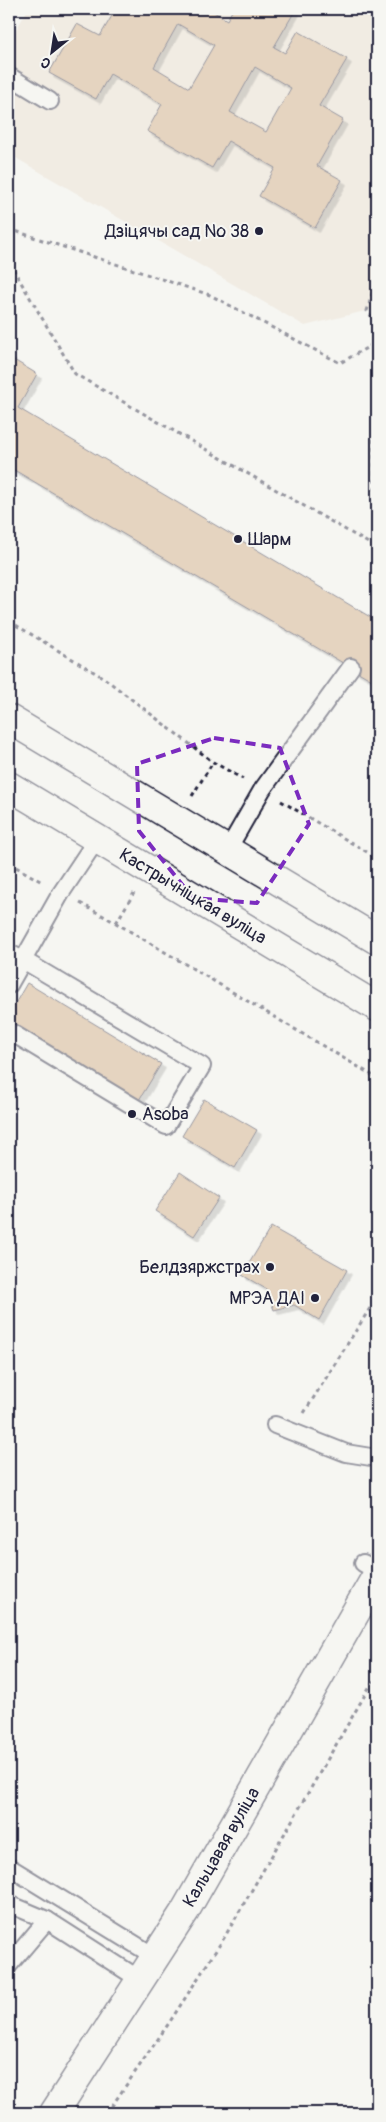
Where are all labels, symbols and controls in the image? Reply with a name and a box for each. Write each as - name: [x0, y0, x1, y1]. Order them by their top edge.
- north arrow: [28, 28, 78, 78]
- text: С: [37, 53, 54, 72]
- place label: Дзіцячы сад № 38: [104, 220, 249, 243]
- marker: Дзіцячы сад № 38: [253, 225, 265, 237]
- place label: Шарм: [248, 528, 291, 551]
- marker: Шарм: [232, 533, 244, 545]
- street label: Кастрычніцкая вуліца: [115, 843, 271, 950]
- place label: Asoba: [142, 1103, 189, 1126]
- marker: Asoba: [126, 1108, 138, 1120]
- place label: Белдзяржстрах: [139, 1256, 260, 1279]
- marker: Белдзяржстрах: [264, 1261, 276, 1273]
- place label: МРЭА ДАІ: [229, 1287, 305, 1310]
- marker: МРЭА ДАІ: [309, 1292, 321, 1304]
- street label: Кальцавая вуліца: [178, 1783, 265, 1911]

